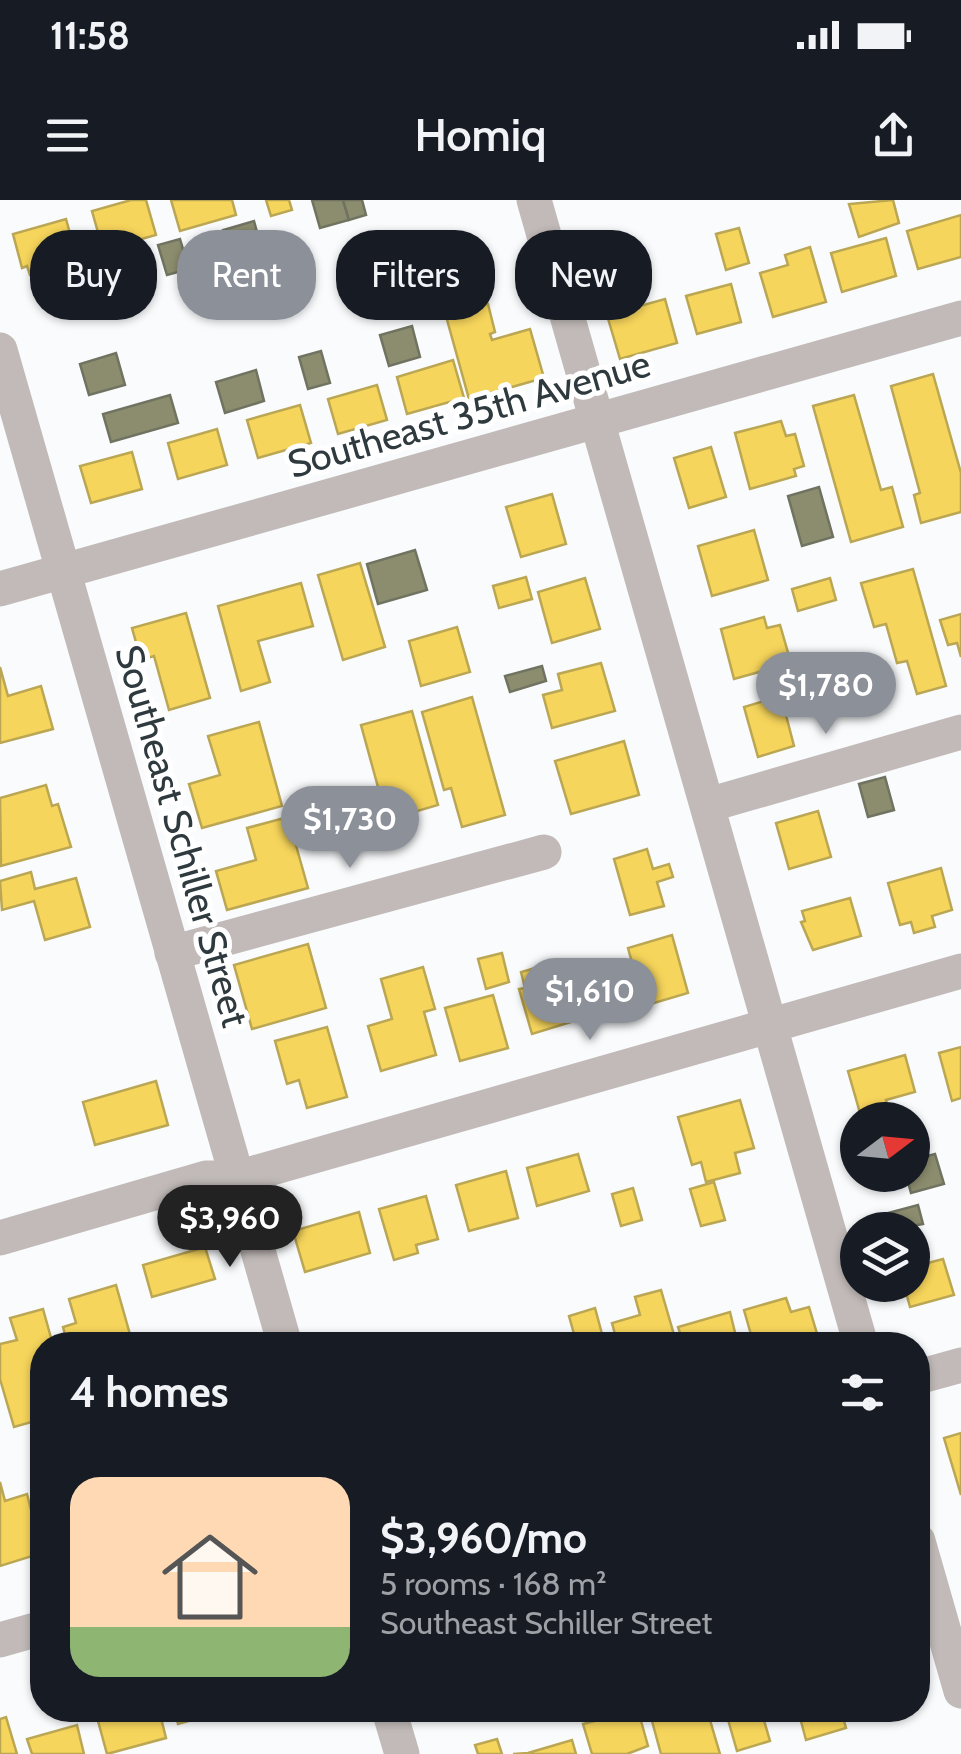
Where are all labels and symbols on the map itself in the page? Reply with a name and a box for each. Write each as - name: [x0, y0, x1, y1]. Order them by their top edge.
- street label: Southeast 35th Avenue: [282, 339, 655, 488]
- street label: Southeast Schiller Street: [105, 640, 260, 1032]
- pin: $1,780: [745, 652, 907, 737]
- pin: $1,730: [269, 786, 431, 871]
- pin: $1,610: [509, 958, 671, 1043]
- north arrow: [840, 1102, 930, 1192]
- pin: $3,960: [149, 1185, 311, 1270]

